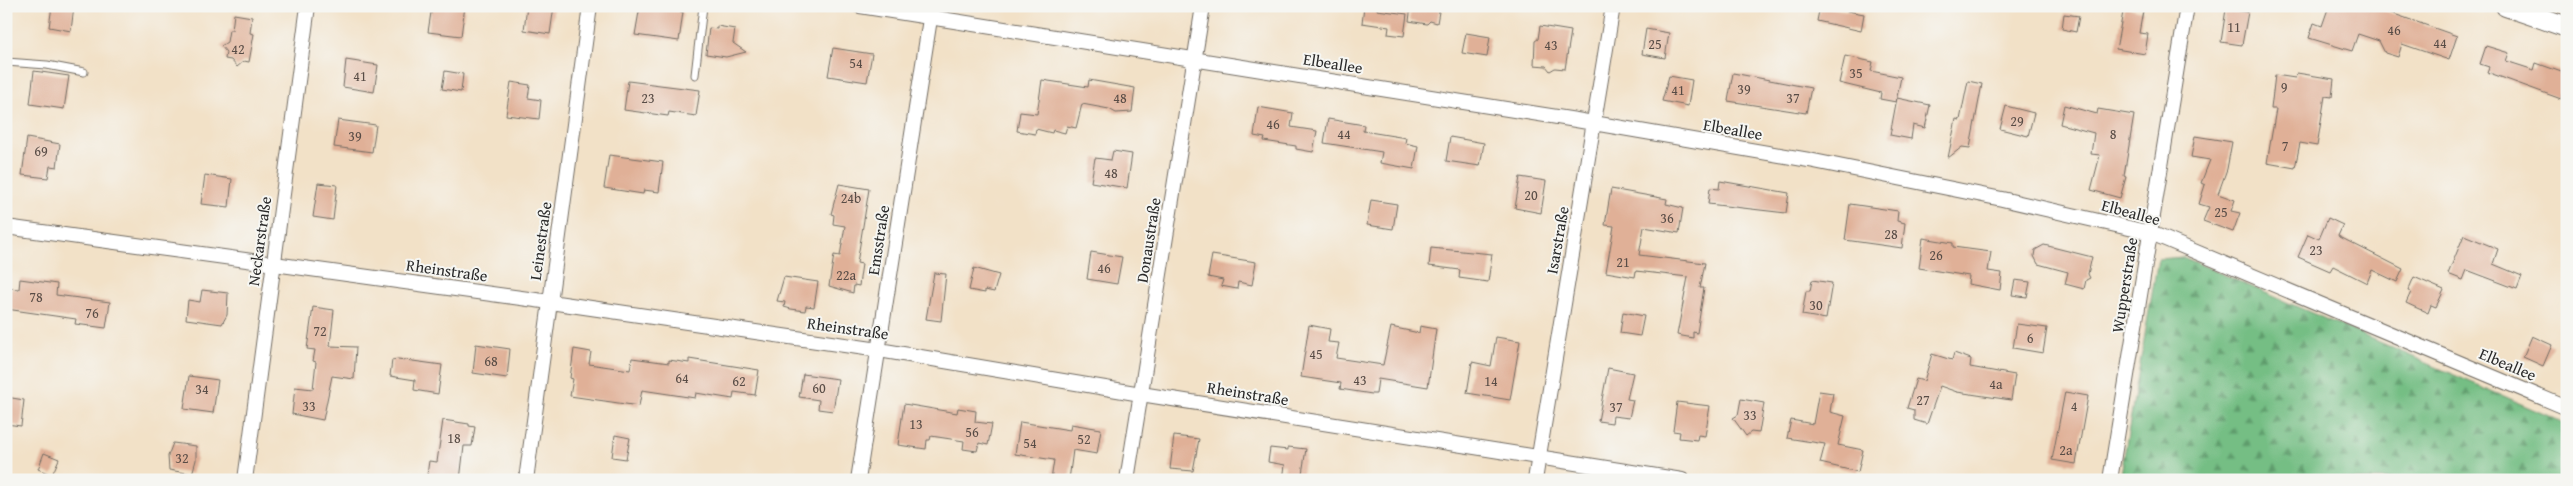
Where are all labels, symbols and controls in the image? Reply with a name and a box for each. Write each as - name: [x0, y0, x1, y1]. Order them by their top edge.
- house number: 11: [2227, 17, 2241, 37]
- house number: 46: [2387, 20, 2401, 40]
- house number: 44: [2433, 33, 2447, 53]
- house number: 25: [1648, 34, 1662, 54]
- house number: 43: [1544, 35, 1558, 55]
- house number: 42: [231, 39, 245, 59]
- street label: Elbeallee: [1302, 46, 1364, 80]
- house number: 54: [849, 53, 863, 73]
- house number: 35: [1849, 63, 1863, 83]
- house number: 41: [353, 66, 367, 86]
- house number: 9: [2281, 77, 2288, 97]
- house number: 39: [1737, 79, 1751, 99]
- house number: 41: [1671, 80, 1685, 100]
- house number: 23: [641, 88, 655, 108]
- house number: 48: [1113, 88, 1127, 108]
- house number: 37: [1786, 88, 1800, 108]
- house number: 29: [2010, 111, 2024, 131]
- street label: Elbeallee: [1701, 112, 1765, 146]
- house number: 46: [1266, 114, 1280, 134]
- house number: 44: [1337, 124, 1351, 144]
- house number: 8: [2110, 124, 2117, 144]
- house number: 39: [348, 126, 362, 146]
- house number: 7: [2282, 136, 2289, 156]
- house number: 69: [34, 141, 48, 161]
- house number: 48: [1104, 163, 1118, 183]
- house number: 20: [1524, 185, 1538, 205]
- house number: 24b: [841, 188, 861, 208]
- street label: Elbeallee: [2099, 193, 2163, 231]
- street label: Neckarstraße: [241, 195, 277, 287]
- street label: Donaustraße: [1129, 196, 1167, 284]
- street label: Leinestraße: [523, 200, 557, 282]
- house number: 25: [2214, 202, 2228, 222]
- street label: Emsstraße: [861, 203, 895, 277]
- street label: Isarstraße: [1539, 204, 1575, 276]
- house number: 36: [1660, 208, 1674, 228]
- house number: 28: [1884, 224, 1898, 244]
- street label: Wupperstraße: [2105, 235, 2143, 335]
- house number: 23: [2309, 240, 2323, 260]
- house number: 26: [1929, 245, 1943, 265]
- street label: Rheinstraße: [405, 252, 489, 288]
- house number: 21: [1616, 252, 1630, 272]
- house number: 46: [1097, 258, 1111, 278]
- house number: 22a: [836, 265, 856, 285]
- house number: 78: [29, 287, 43, 307]
- house number: 30: [1809, 295, 1823, 315]
- house number: 76: [85, 303, 99, 323]
- street label: Rheinstraße: [806, 310, 890, 346]
- house number: 72: [313, 321, 327, 341]
- house number: 6: [2027, 328, 2034, 348]
- street label: Elbeallee: [2476, 341, 2540, 387]
- house number: 45: [1309, 344, 1323, 364]
- house number: 68: [484, 351, 498, 371]
- house number: 64: [675, 368, 689, 388]
- house number: 43: [1353, 370, 1367, 390]
- house number: 62: [732, 371, 746, 391]
- house number: 14: [1484, 371, 1498, 391]
- house number: 4a: [1989, 374, 2003, 394]
- street label: Rheinstraße: [1206, 375, 1290, 411]
- house number: 60: [812, 378, 826, 398]
- house number: 34: [195, 379, 209, 399]
- house number: 27: [1916, 390, 1930, 410]
- house number: 33: [302, 396, 316, 416]
- house number: 4: [2071, 396, 2078, 416]
- house number: 37: [1609, 397, 1623, 417]
- house number: 33: [1743, 405, 1757, 425]
- house number: 13: [909, 414, 923, 434]
- house number: 56: [965, 422, 979, 442]
- house number: 18: [447, 428, 461, 448]
- house number: 52: [1077, 429, 1091, 449]
- house number: 54: [1023, 433, 1037, 453]
- house number: 2a: [2059, 440, 2073, 460]
- house number: 32: [175, 448, 189, 468]

